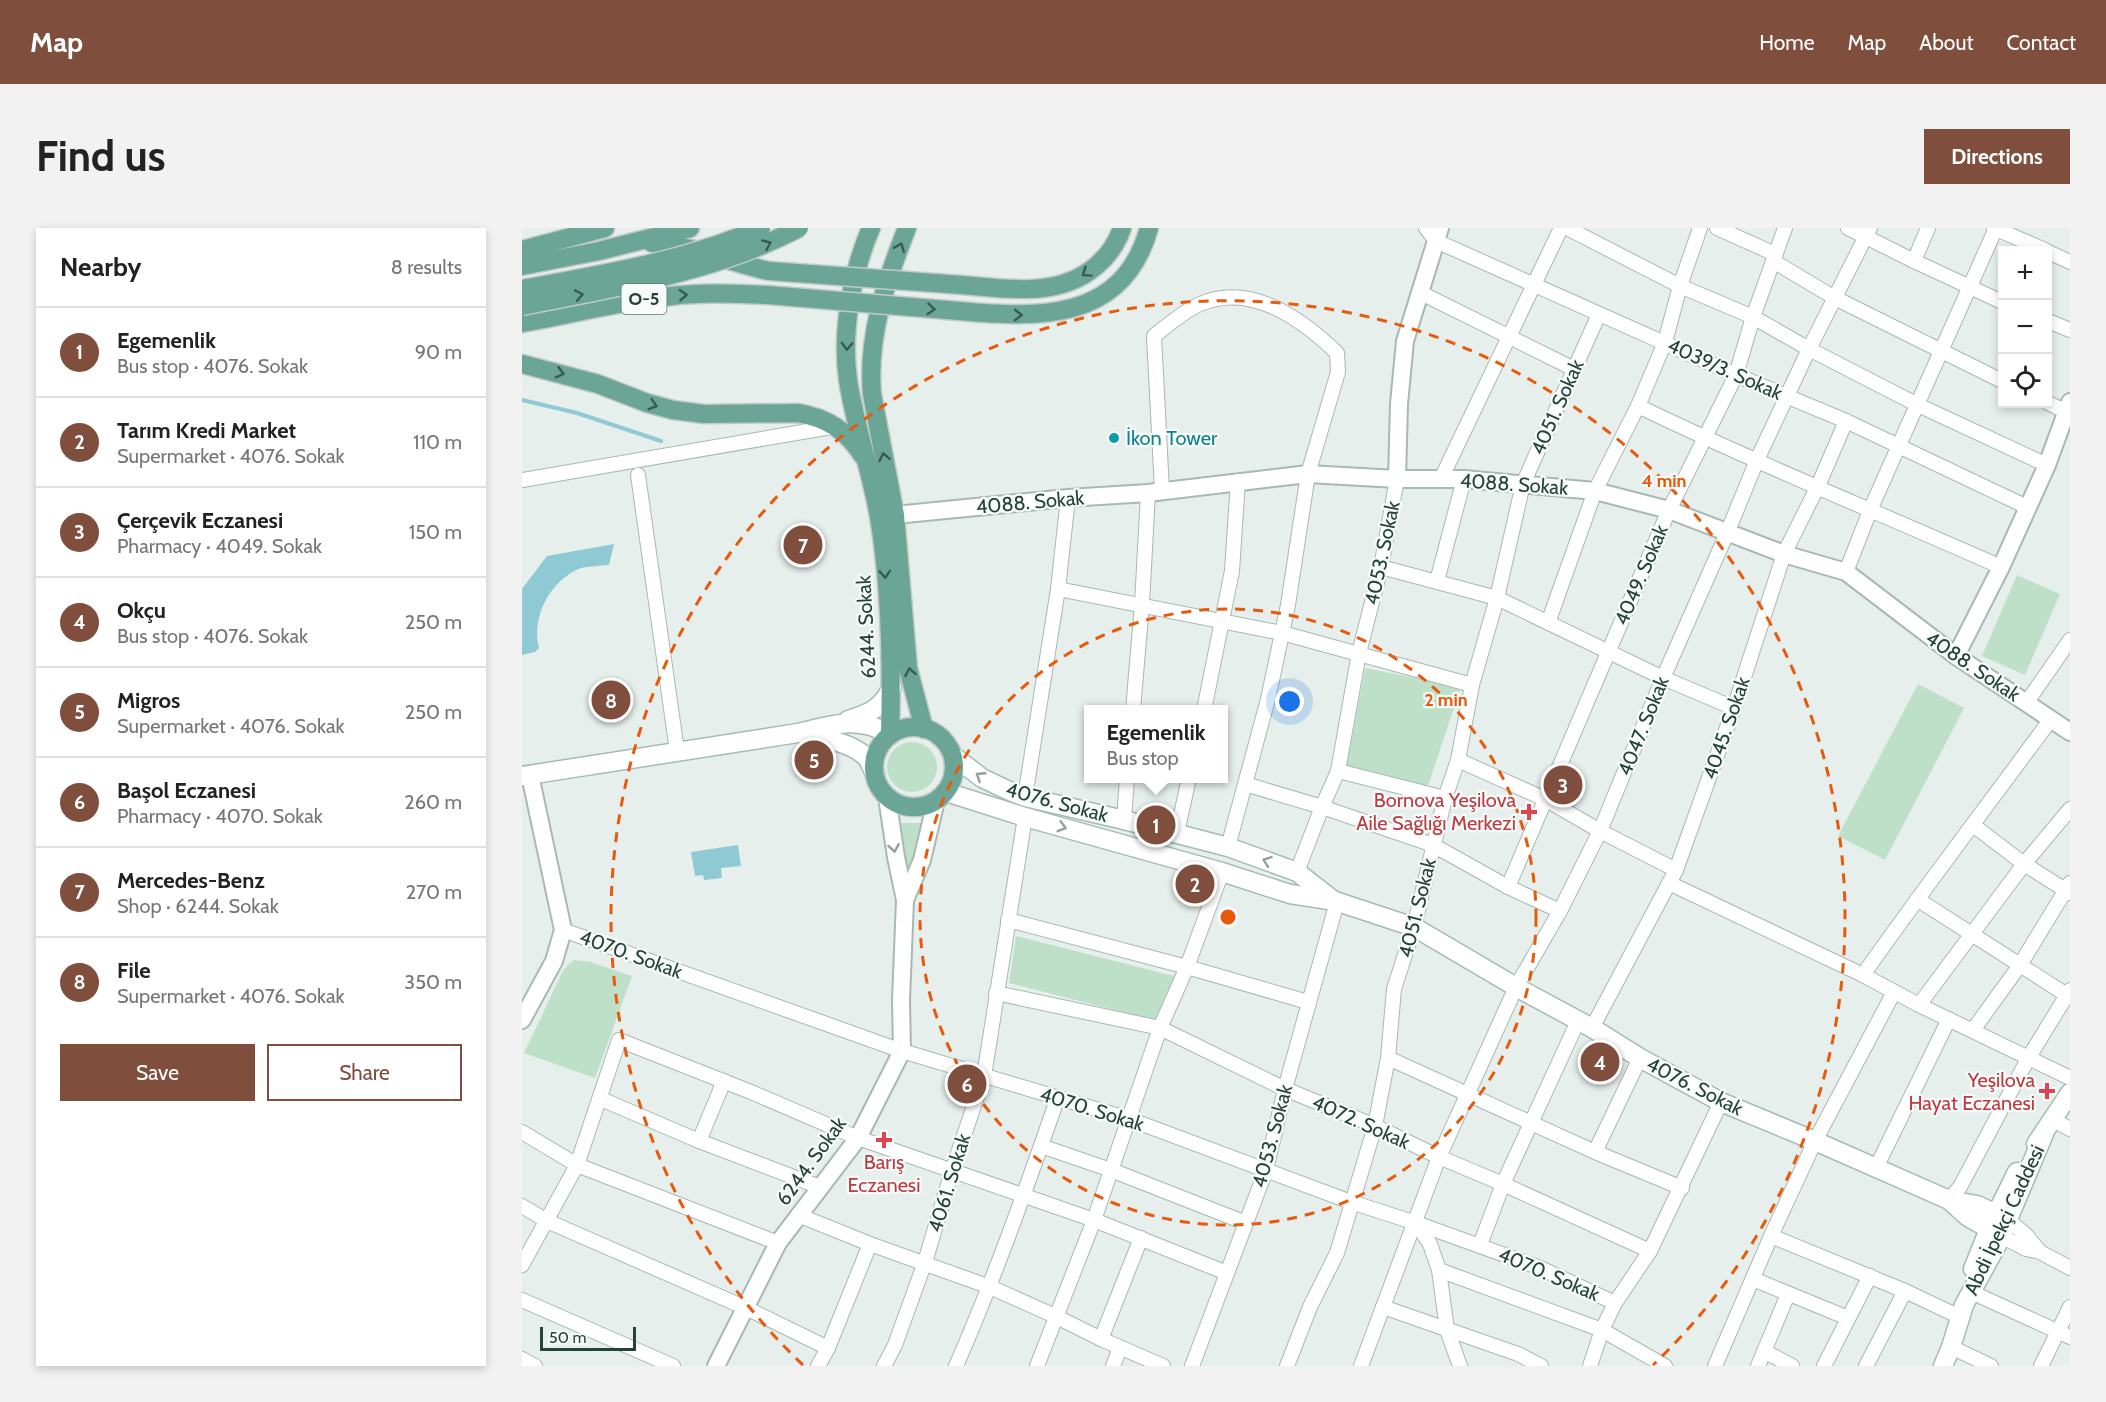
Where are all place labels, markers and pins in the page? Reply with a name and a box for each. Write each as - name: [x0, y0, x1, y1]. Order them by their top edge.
- place label: İkon Tower: [1126, 426, 1218, 450]
- marker: İkon Tower: [1107, 431, 1121, 445]
- pin: 7: [784, 522, 822, 568]
- pin: 8: [592, 678, 631, 722]
- pin: 5: [794, 738, 834, 782]
- pin: 3: [1544, 762, 1582, 808]
- place label: Bornova Yeşilova Aile Sağlığı Merkezi: [1356, 788, 1516, 835]
- pin: 1: [1136, 802, 1176, 848]
- marker: Bornova Yeşilova Aile Sağlığı Merkezi: [1520, 803, 1538, 821]
- pin: 2: [1176, 862, 1214, 906]
- centre of rings: [1218, 907, 1238, 927]
- pin: 4: [1580, 1040, 1620, 1084]
- pin: 6: [948, 1062, 986, 1106]
- place label: Yeşilova Hayat Eczanesi: [1908, 1068, 2035, 1115]
- marker: Yeşilova Hayat Eczanesi: [2040, 1084, 2054, 1098]
- marker: Barış Eczanesi: [877, 1133, 891, 1147]
- place label: Barış Eczanesi: [848, 1150, 920, 1197]

